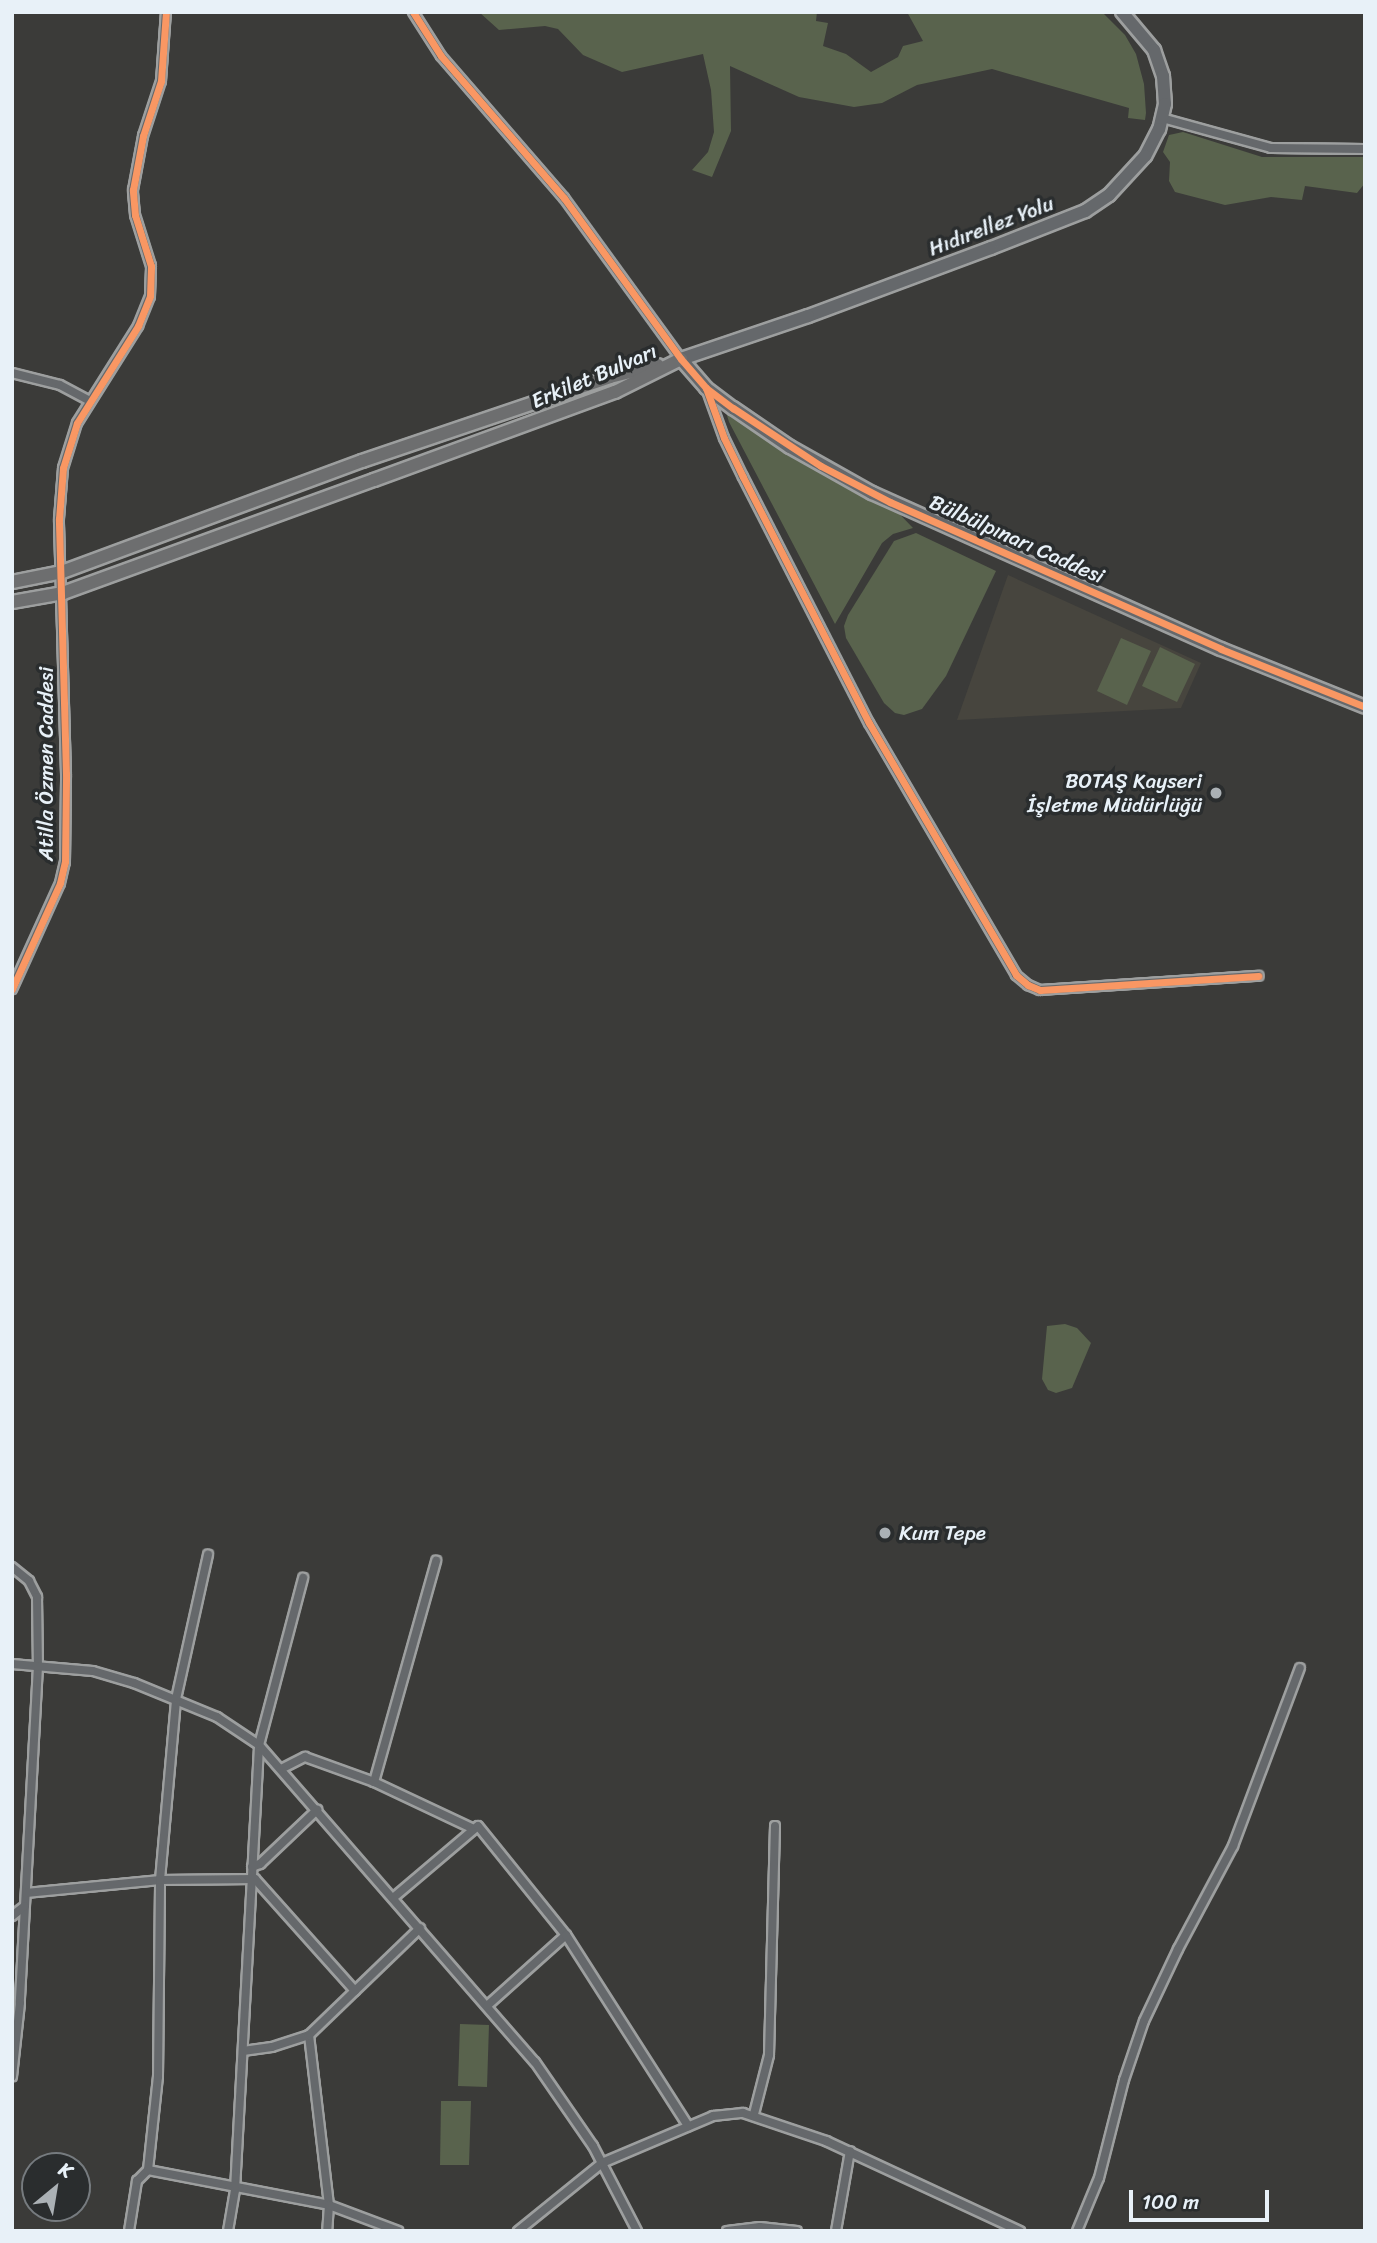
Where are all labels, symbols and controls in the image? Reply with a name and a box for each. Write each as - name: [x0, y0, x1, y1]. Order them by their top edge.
- street label: Hıdırellez Yolu: [925, 191, 1057, 261]
- street label: Erkilet Bulvarı: [527, 338, 661, 414]
- street label: Bülbülpınarı Caddesi: [926, 489, 1108, 589]
- street label: Atilla Özmen Caddesi: [33, 666, 59, 862]
- place label: BOTAŞ Kayseri İşletme Müdürlüğü: [1027, 768, 1202, 818]
- marker: BOTAŞ Kayseri İşletme Müdürlüğü: [1208, 785, 1224, 801]
- place label: Kum Tepe: [899, 1520, 987, 1546]
- marker: Kum Tepe: [877, 1525, 893, 1541]
- north arrow: [21, 2152, 91, 2222]
- text: K: [52, 2153, 79, 2187]
- scale bar: [1132, 2176, 1272, 2220]
- text: 100 m: [1142, 2183, 1199, 2221]

